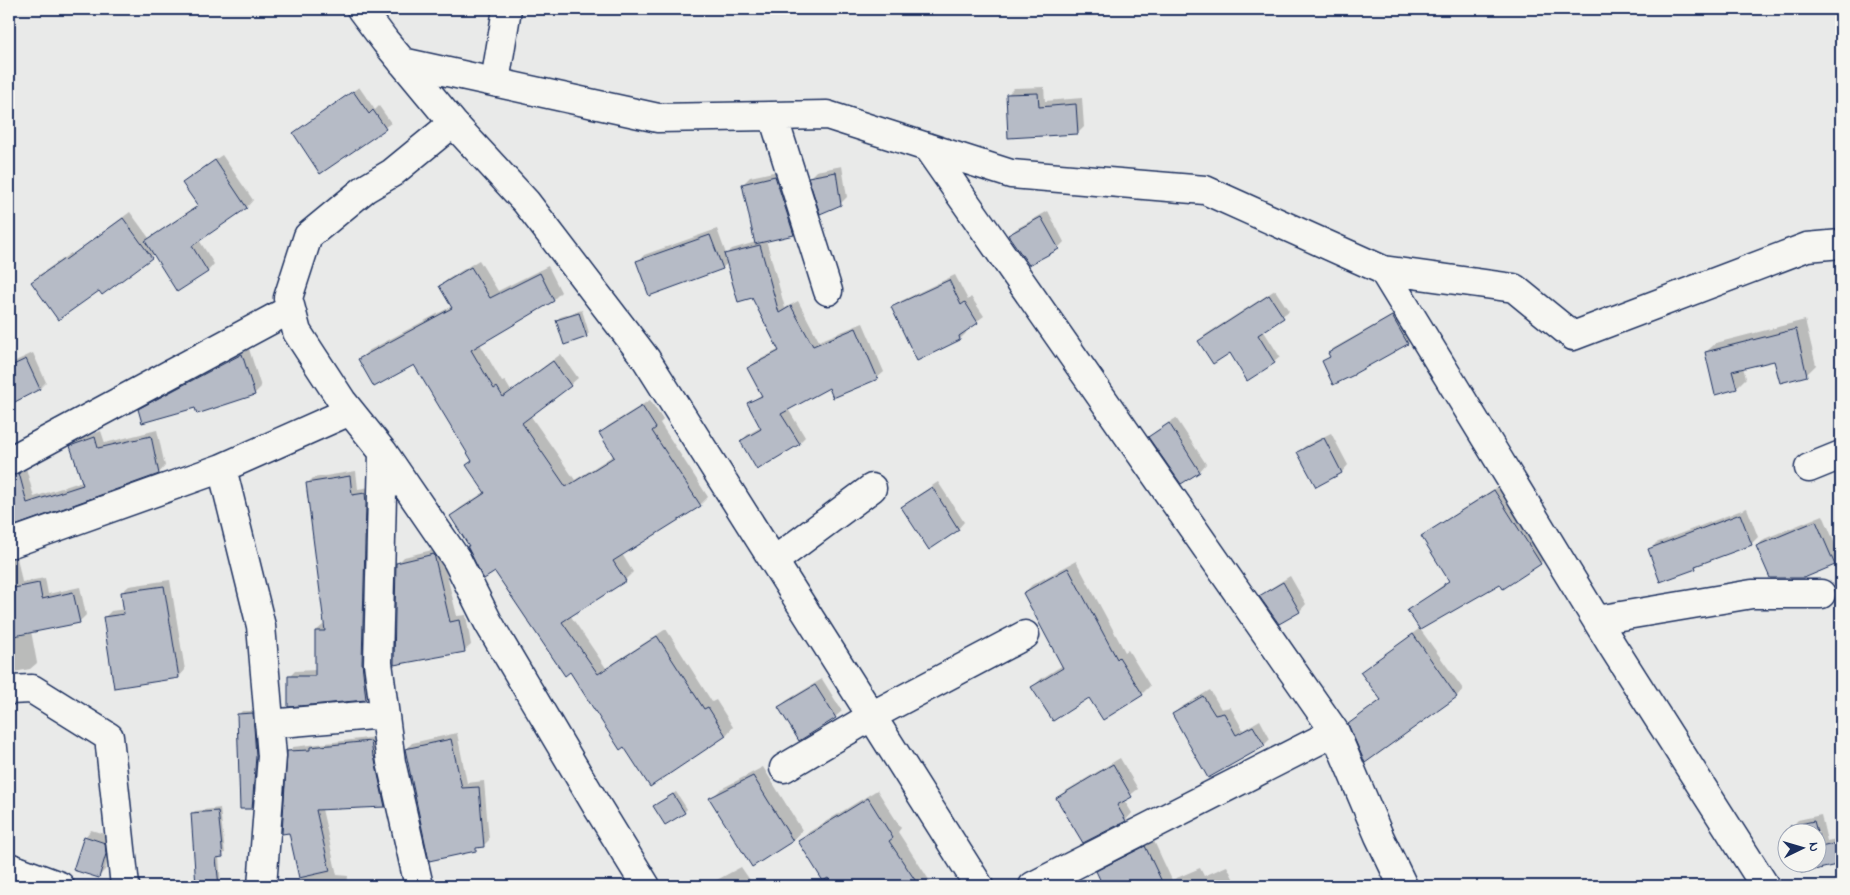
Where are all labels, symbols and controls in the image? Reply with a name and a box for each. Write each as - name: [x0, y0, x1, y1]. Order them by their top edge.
- north arrow: [1778, 822, 1828, 872]
- text: N: [1803, 841, 1824, 853]

